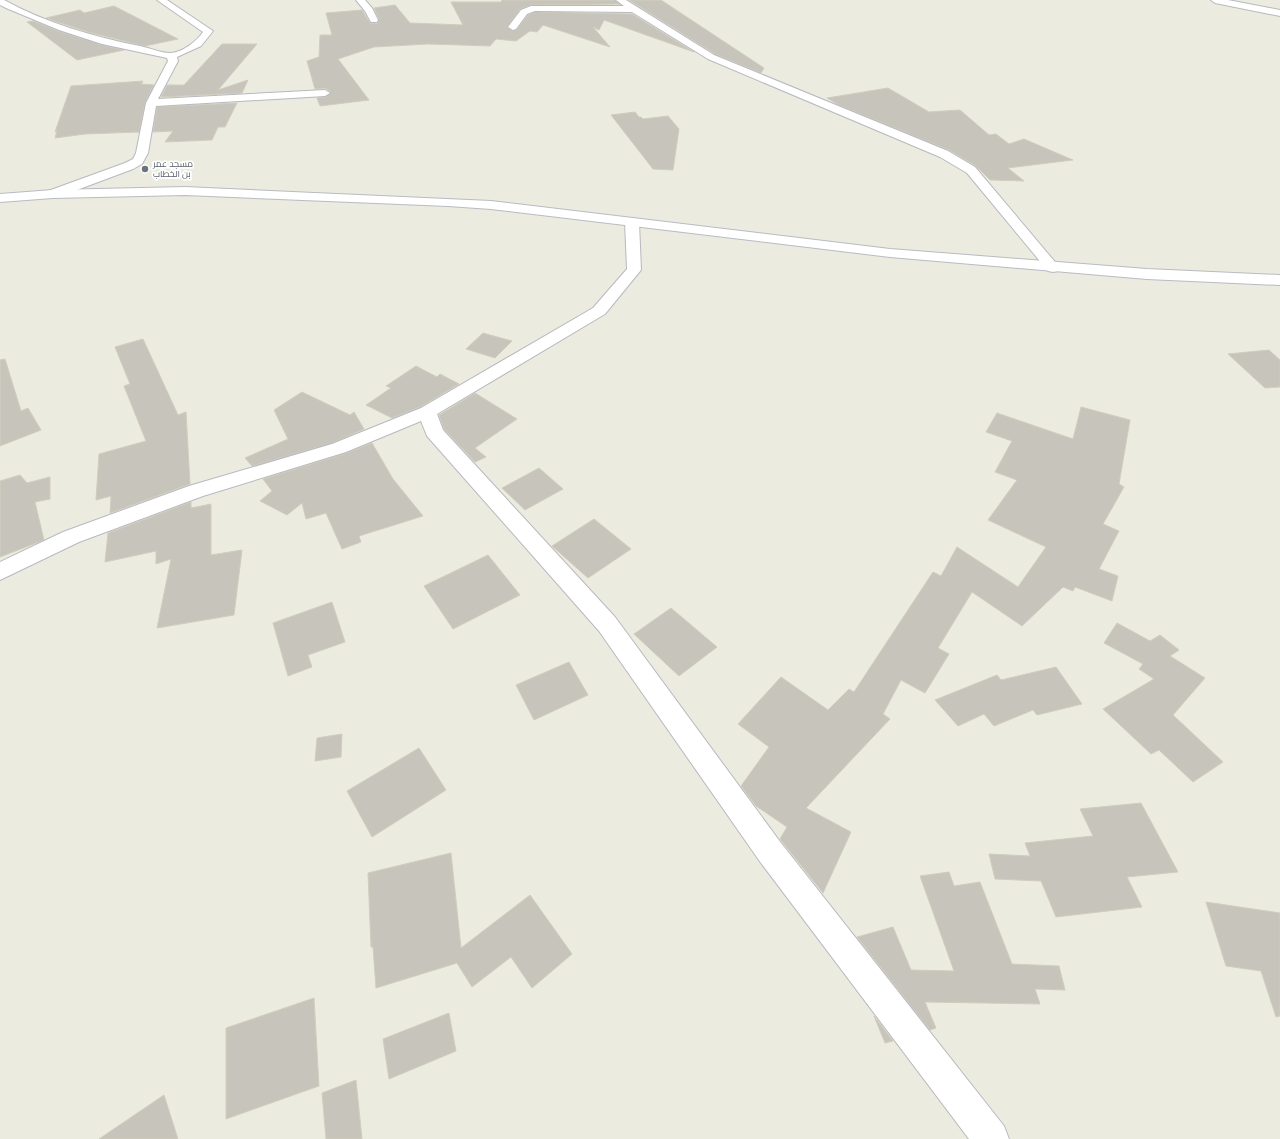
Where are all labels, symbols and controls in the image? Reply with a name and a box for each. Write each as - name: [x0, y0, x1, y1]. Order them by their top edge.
- place label: مسجد عمر بن الخطاب: [152, 159, 193, 179]
- marker: مسجد عمر بن الخطاب: [140, 164, 150, 174]

